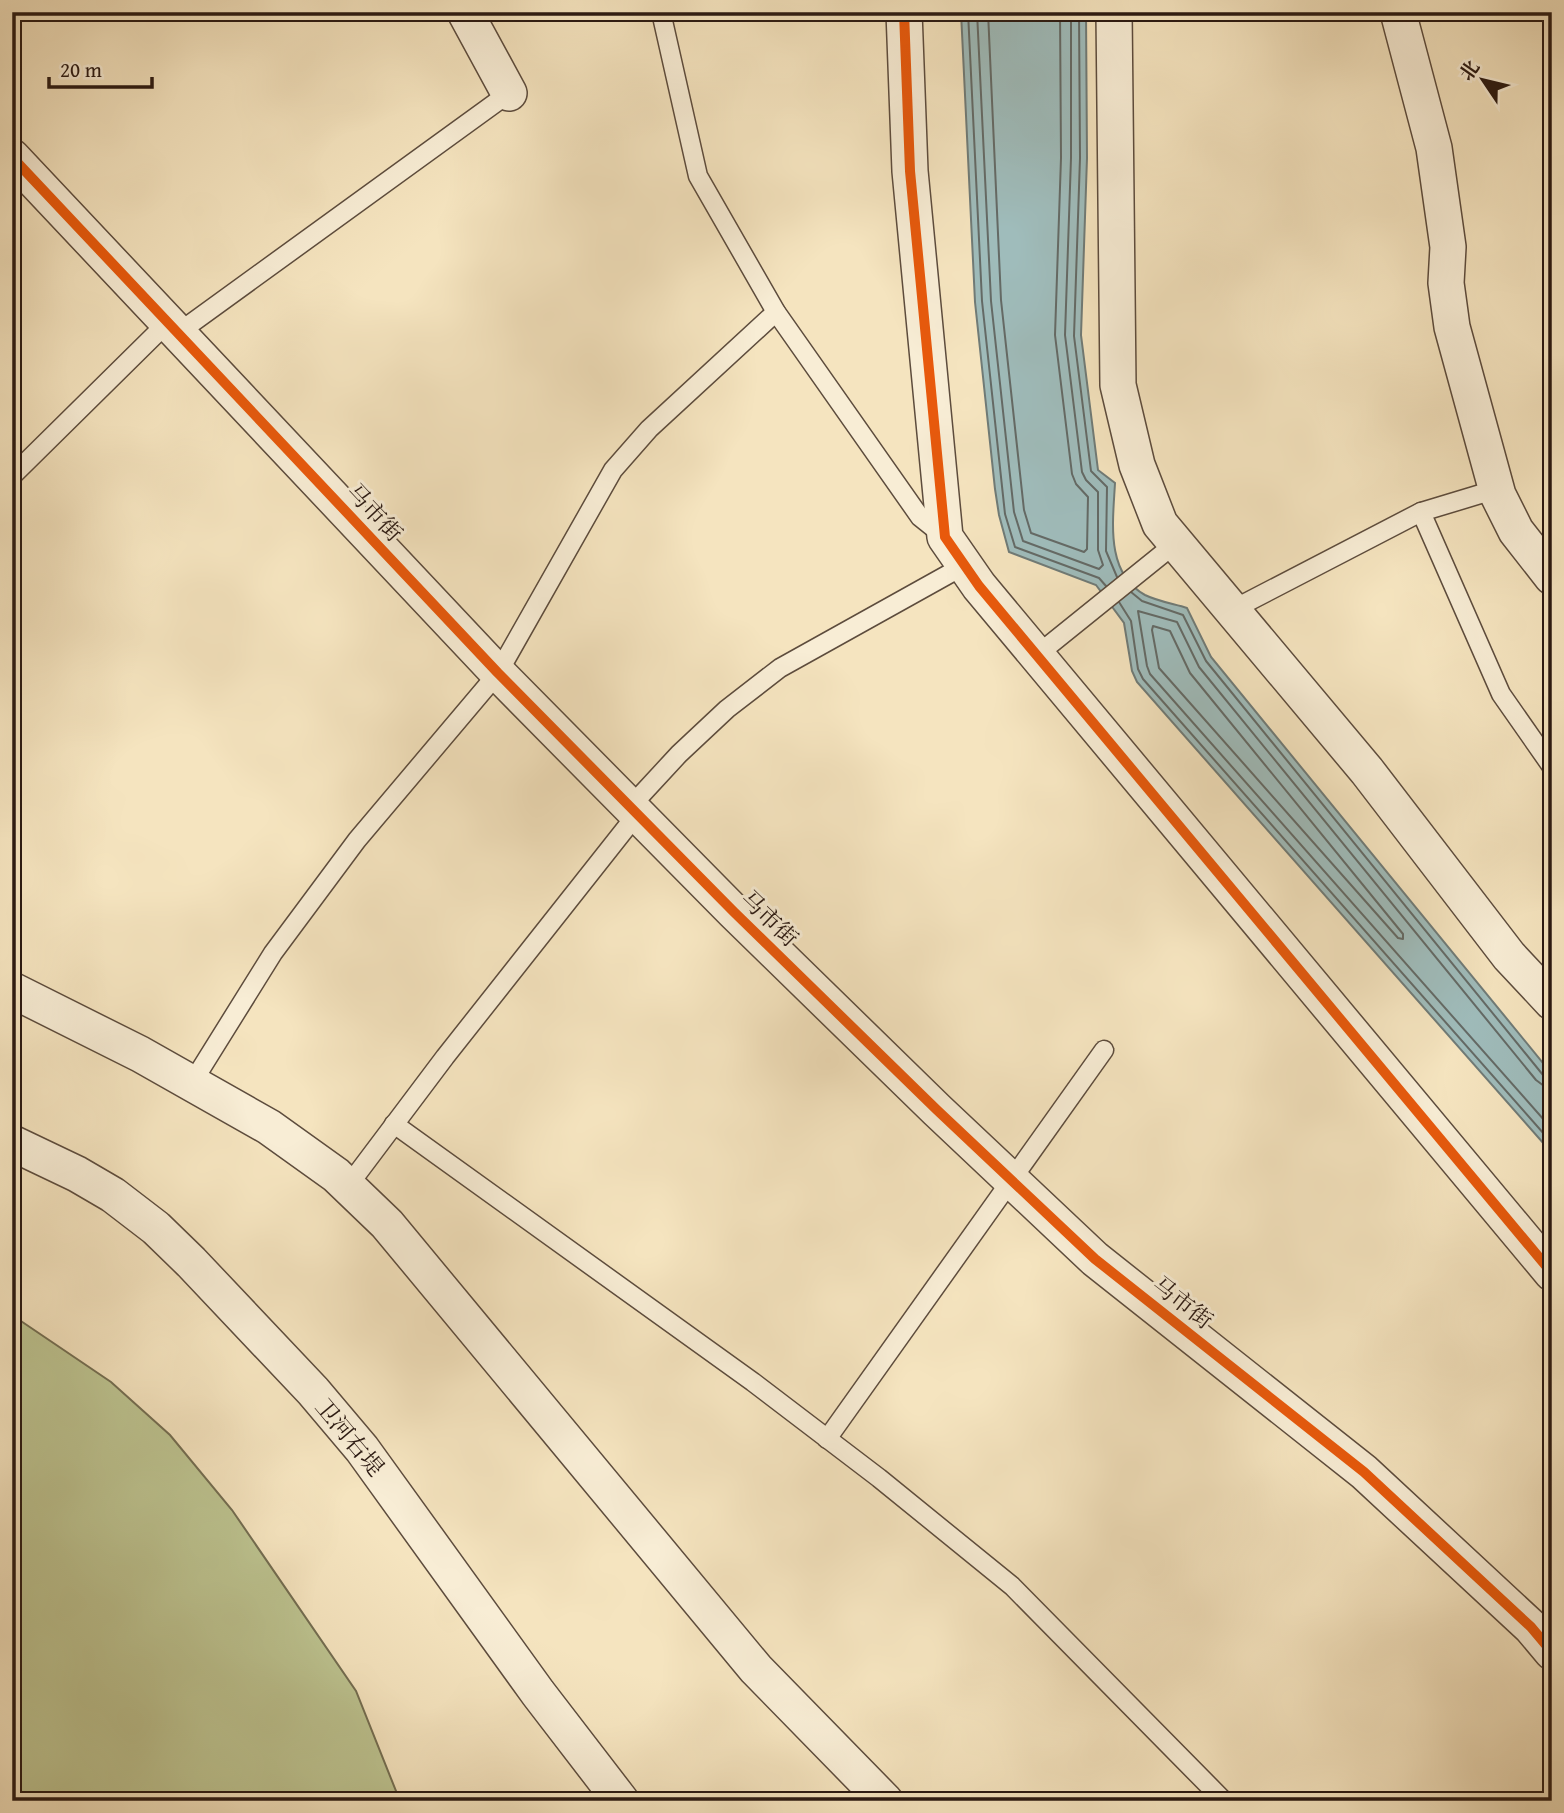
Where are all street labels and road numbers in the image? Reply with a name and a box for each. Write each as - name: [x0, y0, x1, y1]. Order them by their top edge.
- street label: 马市街: [339, 476, 411, 548]
- street label: 马市街: [734, 882, 806, 954]
- street label: 马市街: [1146, 1268, 1220, 1336]
- street label: 卫河右堤: [308, 1391, 392, 1483]

